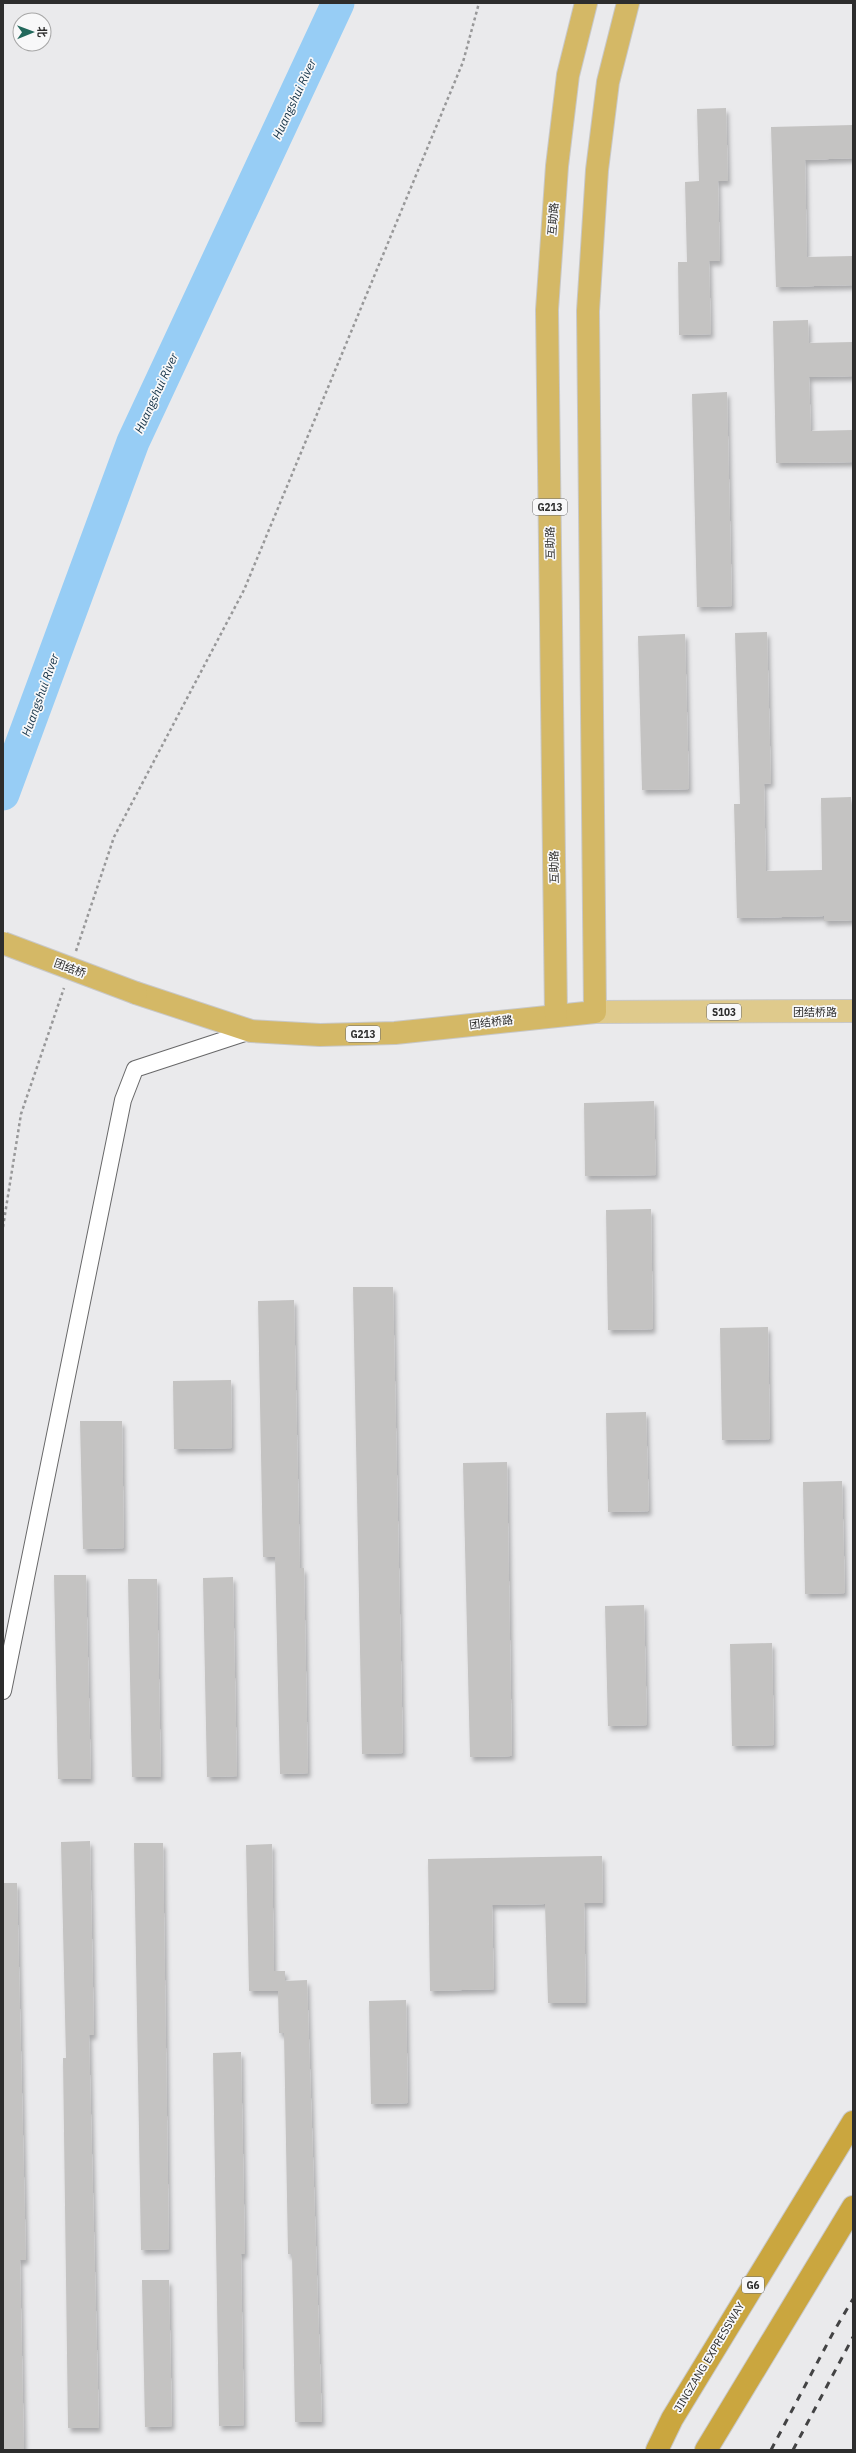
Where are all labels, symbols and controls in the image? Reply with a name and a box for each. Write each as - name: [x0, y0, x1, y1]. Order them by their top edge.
- north arrow: [12, 12, 52, 52]
- text: 北: [35, 26, 49, 37]
- water label: Huangshui River: [269, 56, 319, 142]
- street label: 互助路: [545, 202, 561, 236]
- water label: Huangshui River: [131, 350, 181, 436]
- road number: G213: [533, 499, 567, 515]
- street label: 互助路: [543, 526, 557, 560]
- water label: Huangshui River: [18, 651, 62, 738]
- street label: 互助路: [547, 850, 561, 884]
- street label: 团结桥: [52, 956, 88, 980]
- road number: S103: [707, 1004, 741, 1020]
- street label: 团结桥路: [793, 1005, 837, 1019]
- street label: 团结桥路: [468, 1012, 514, 1032]
- road number: G213: [346, 1026, 380, 1042]
- road number: G6: [742, 2277, 764, 2293]
- street label: JINGZANG EXPRESSWAY: [671, 2299, 748, 2414]

